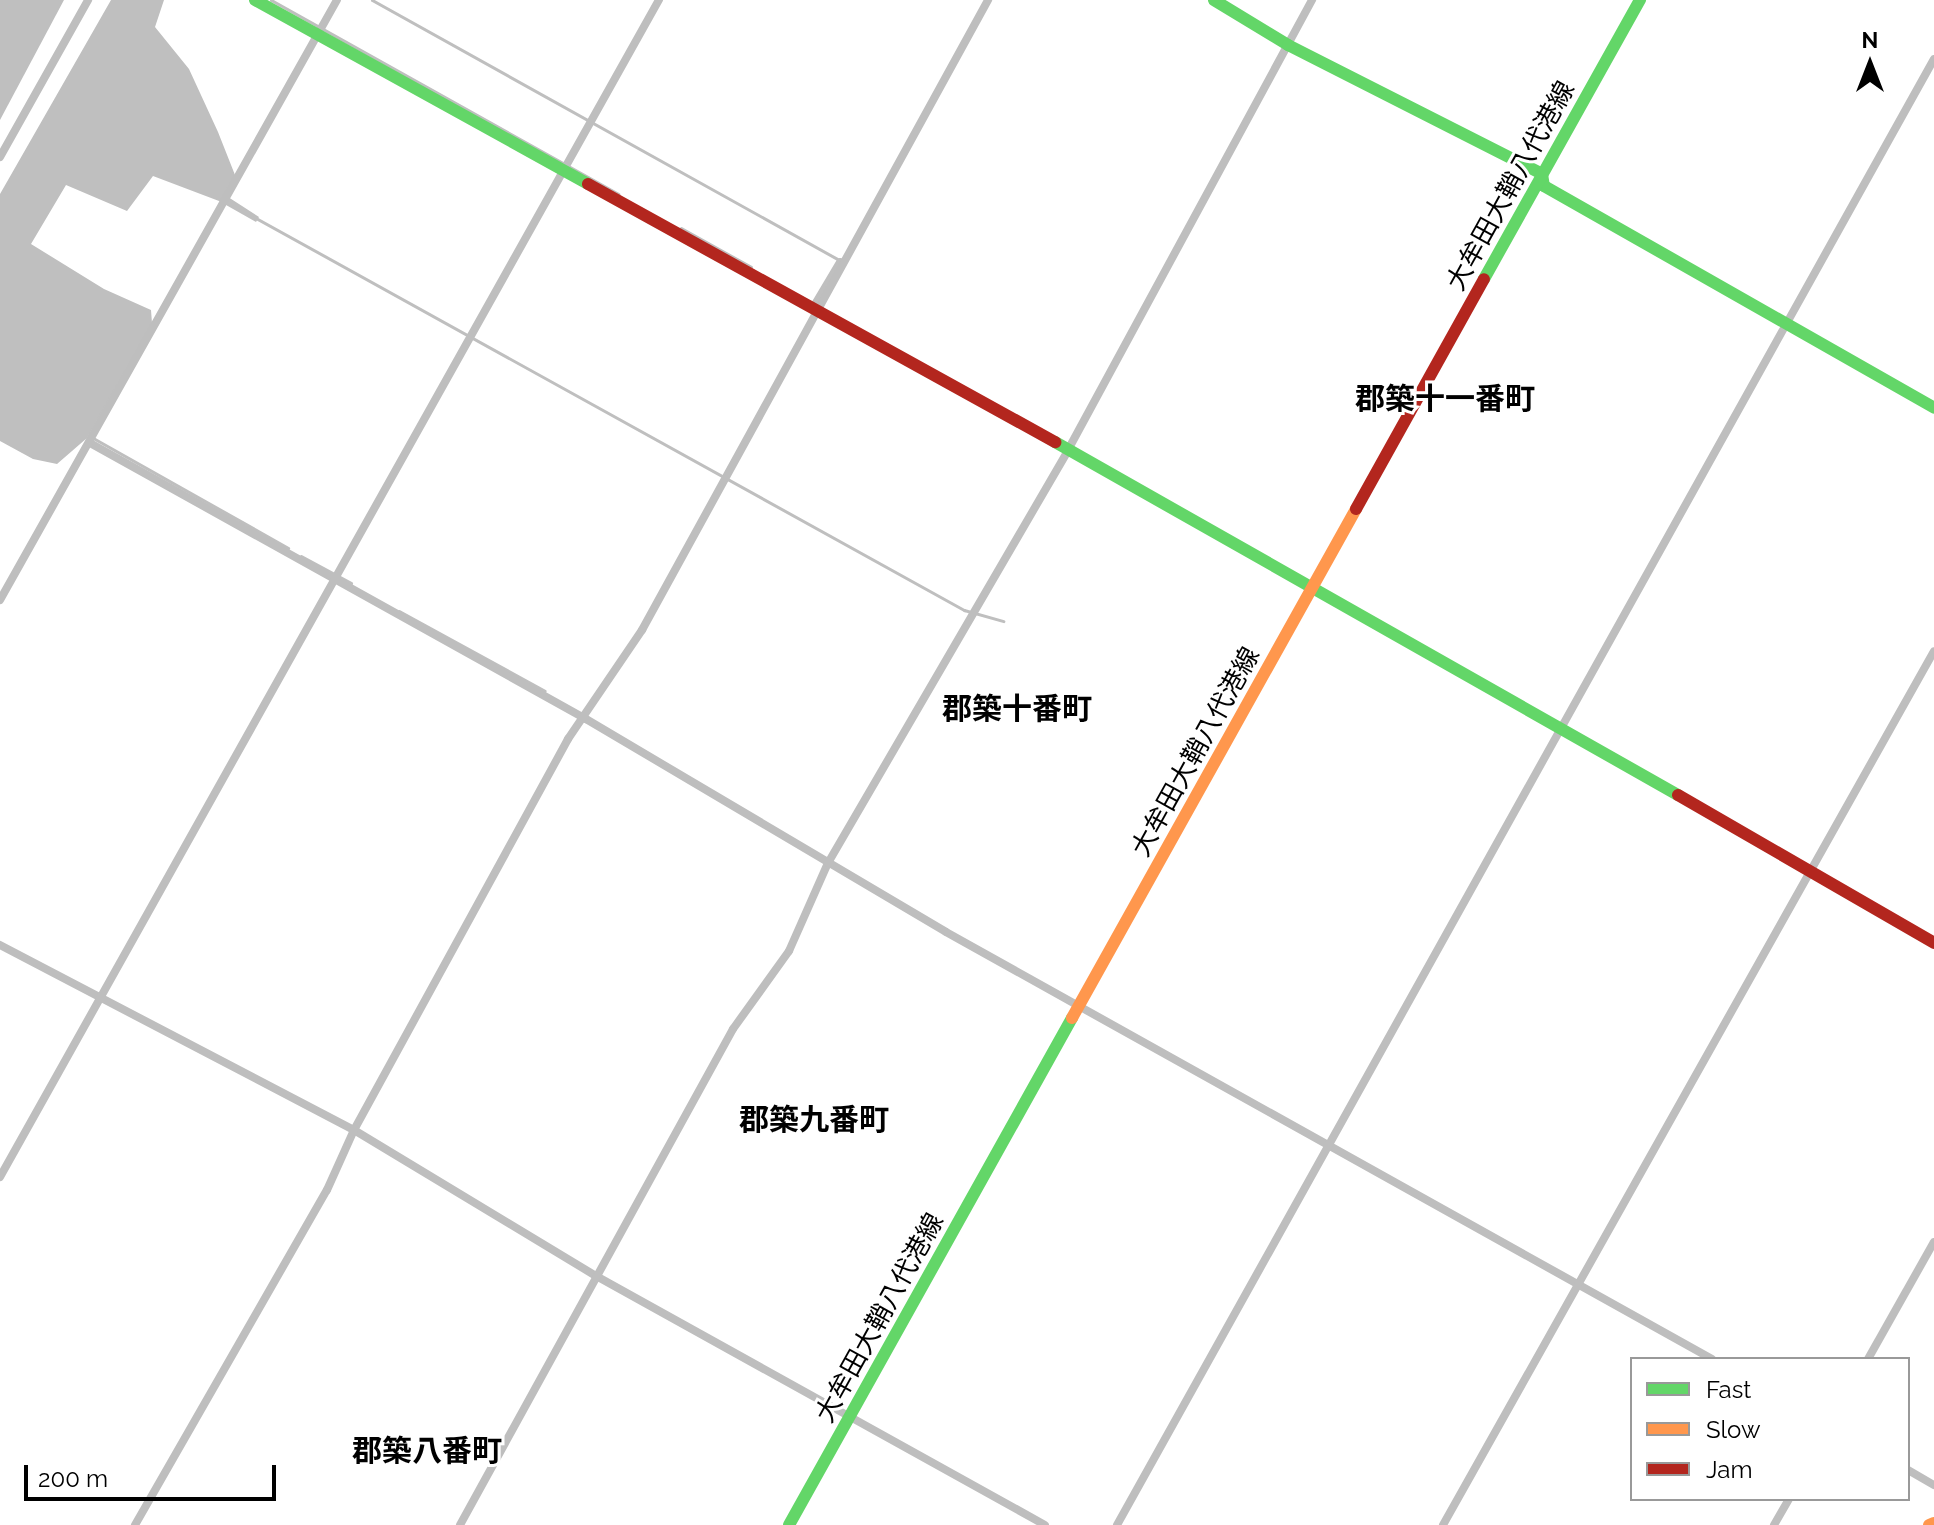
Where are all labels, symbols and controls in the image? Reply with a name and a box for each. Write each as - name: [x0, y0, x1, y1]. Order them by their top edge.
- north arrow: [1830, 24, 1910, 104]
- text: N: [1862, 27, 1878, 53]
- street label: 大牟田大鞘八代港線: [1441, 76, 1581, 296]
- district label: 郡築十一番町: [1355, 381, 1535, 417]
- street label: 大牟田大鞘八代港線: [1126, 642, 1266, 862]
- district label: 郡築十番町: [942, 691, 1092, 727]
- district label: 郡築九番町: [739, 1102, 889, 1138]
- street label: 大牟田大鞘八代港線: [810, 1208, 950, 1428]
- legend: [1630, 1357, 1910, 1501]
- text: Fast: [1706, 1375, 1751, 1404]
- text: Slow: [1706, 1415, 1760, 1444]
- district label: 郡築八番町: [352, 1433, 502, 1469]
- scale bar: [28, 1449, 280, 1499]
- text: Jam: [1706, 1455, 1752, 1484]
- text: 200 m: [38, 1464, 108, 1493]

